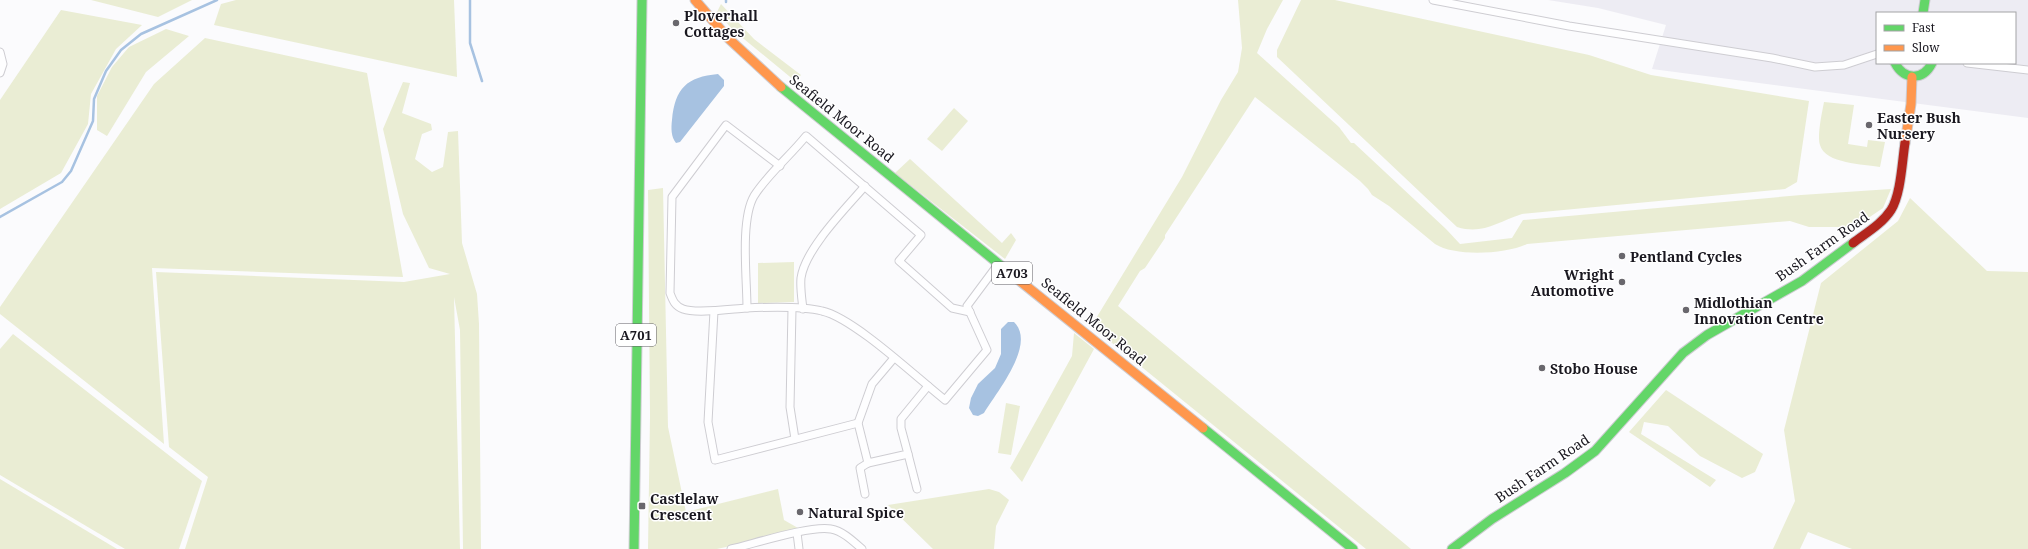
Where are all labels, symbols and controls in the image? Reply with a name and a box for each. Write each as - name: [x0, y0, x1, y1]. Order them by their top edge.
- place label: Ploverhall Cottages: [684, 6, 758, 41]
- legend: [1876, 12, 2016, 64]
- marker: Ploverhall Cottages: [671, 18, 681, 28]
- text: Fast: [1912, 19, 1935, 36]
- text: Slow: [1912, 39, 1940, 56]
- street label: Seafield Moor Road: [786, 70, 899, 166]
- place label: Easter Bush Nursery: [1877, 108, 1961, 143]
- marker: Easter Bush Nursery: [1864, 120, 1874, 130]
- street label: Bush Farm Road: [1772, 207, 1873, 285]
- place label: Pentland Cycles: [1630, 247, 1742, 266]
- marker: Pentland Cycles: [1617, 251, 1627, 261]
- road number: A703: [992, 262, 1032, 284]
- place label: Wright Automotive: [1531, 265, 1614, 300]
- street label: Seafield Moor Road: [1038, 273, 1151, 369]
- marker: Wright Automotive: [1617, 277, 1627, 287]
- place label: Midlothian Innovation Centre: [1694, 293, 1824, 328]
- marker: Midlothian Innovation Centre: [1681, 305, 1691, 315]
- road number: A701: [616, 324, 656, 346]
- place label: Stobo House: [1550, 359, 1638, 378]
- marker: Stobo House: [1537, 363, 1547, 373]
- street label: Bush Farm Road: [1491, 429, 1593, 507]
- place label: Castlelaw Crescent: [650, 489, 718, 524]
- marker: Castlelaw Crescent: [637, 501, 647, 511]
- place label: Natural Spice: [808, 503, 904, 522]
- marker: Natural Spice: [795, 507, 805, 517]

